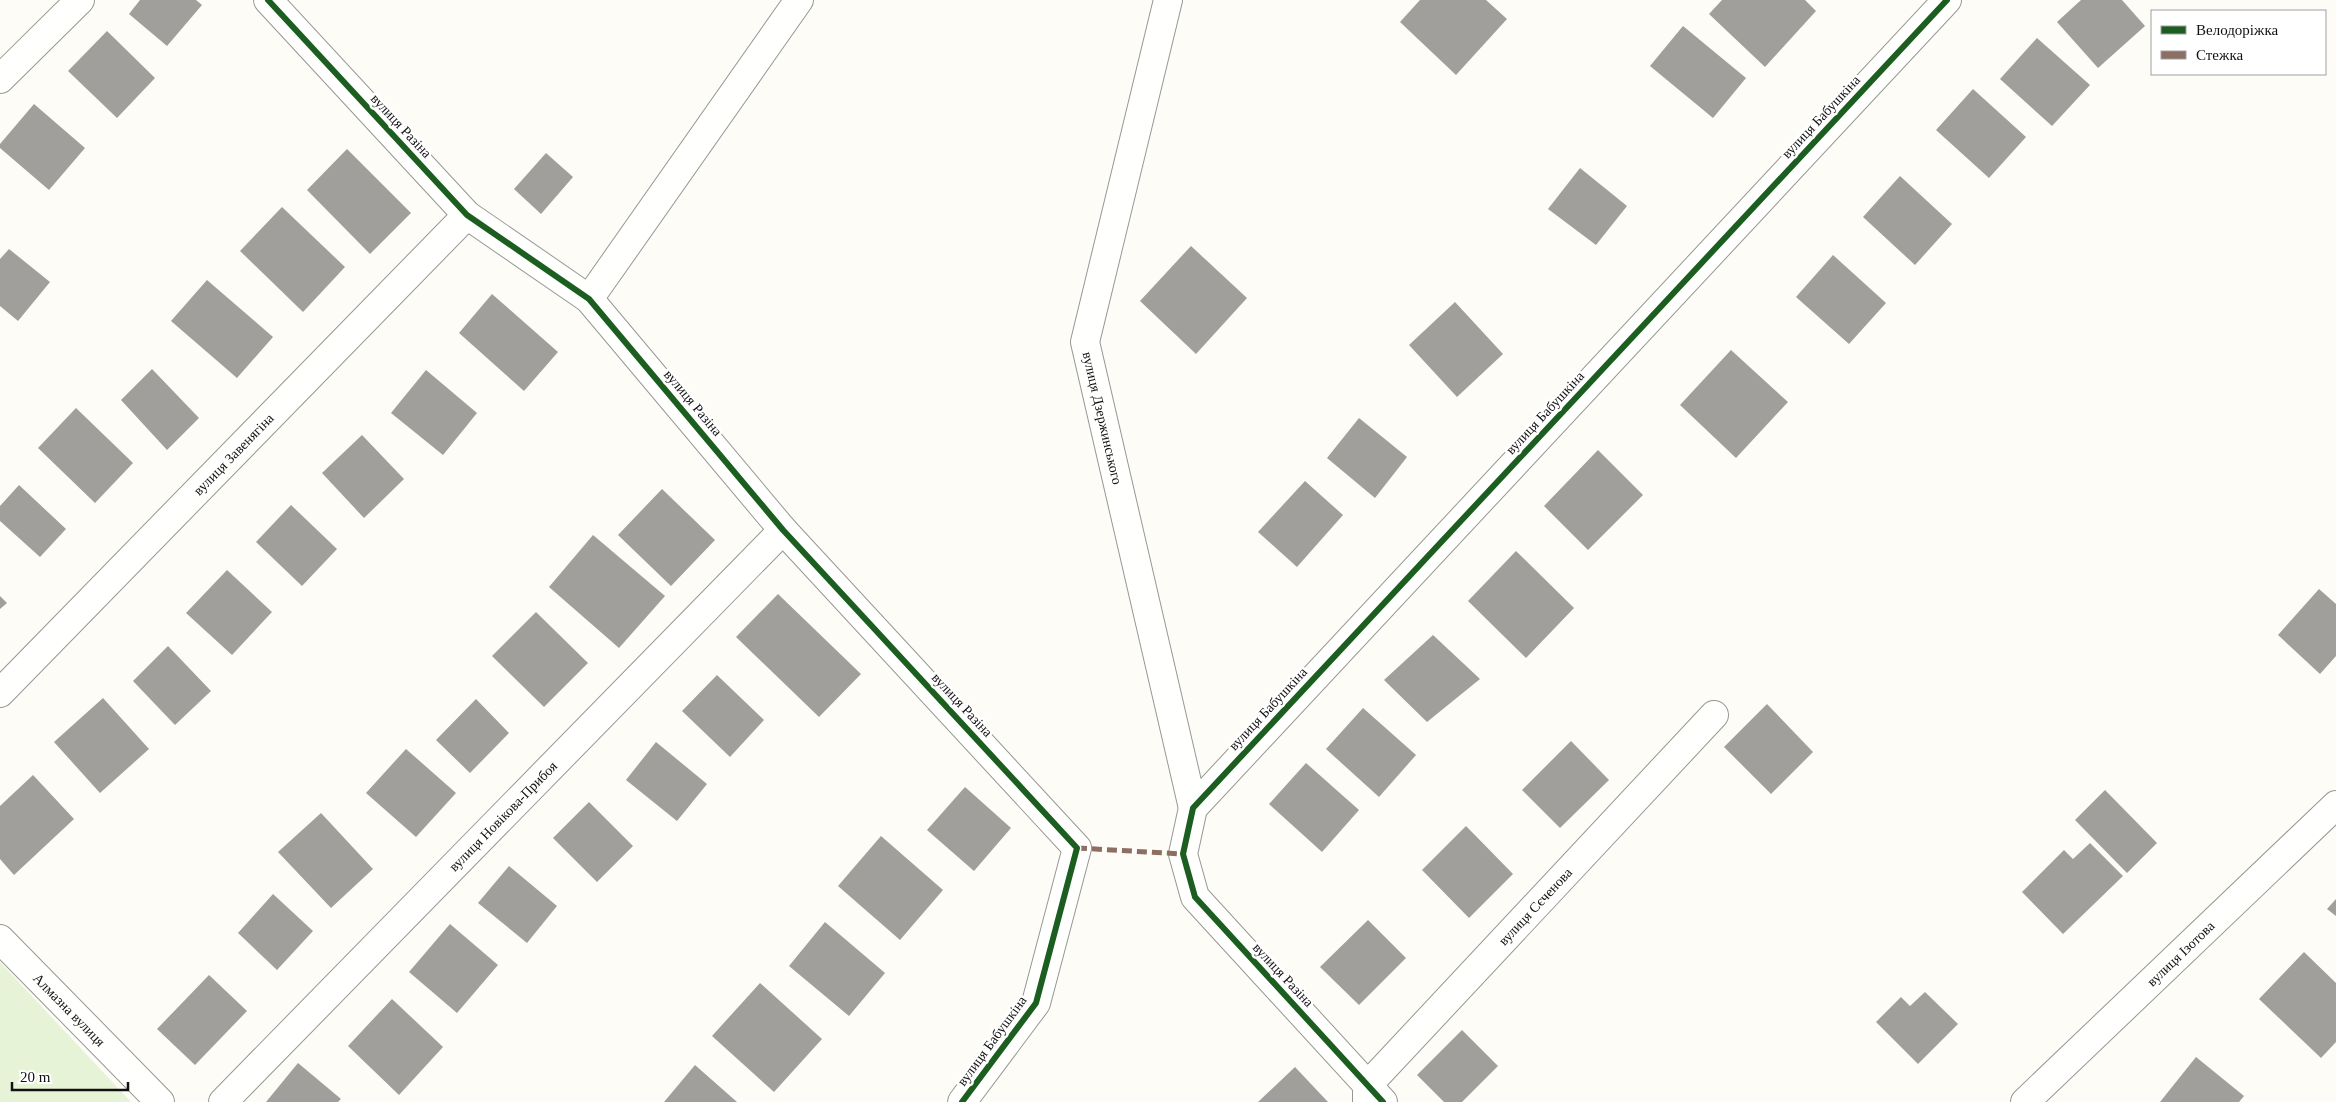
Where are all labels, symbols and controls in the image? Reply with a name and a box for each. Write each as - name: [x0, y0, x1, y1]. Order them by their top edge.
- legend: [2151, 10, 2326, 75]
- text: Велодоріжка: [2196, 22, 2278, 38]
- text: Стежка: [2196, 47, 2243, 63]
- street label: вулиця Бабушкіна: [1779, 72, 1864, 161]
- street label: вулиця Разіна: [368, 91, 435, 162]
- street label: вулиця Дзержинського: [1080, 350, 1125, 486]
- street label: вулиця Разіна: [661, 367, 725, 440]
- street label: вулиця Бабушкіна: [1503, 368, 1588, 457]
- street label: вулиця Завенягіна: [190, 410, 277, 498]
- street label: вулиця Бабушкіна: [1226, 664, 1311, 753]
- street label: вулиця Разіна: [929, 670, 996, 741]
- street label: вулиця Новікова-Прибоя: [446, 758, 560, 874]
- street label: вулиця Сєченова: [1495, 864, 1575, 948]
- street label: вулиця Ізотова: [2144, 917, 2218, 989]
- street label: вулиця Разіна: [1250, 940, 1317, 1011]
- street label: Алмазна вулиця: [30, 970, 109, 1049]
- street label: вулиця Бабушкіна: [954, 992, 1030, 1089]
- scale bar: [12, 1060, 129, 1092]
- text: 20 m: [20, 1069, 51, 1085]

